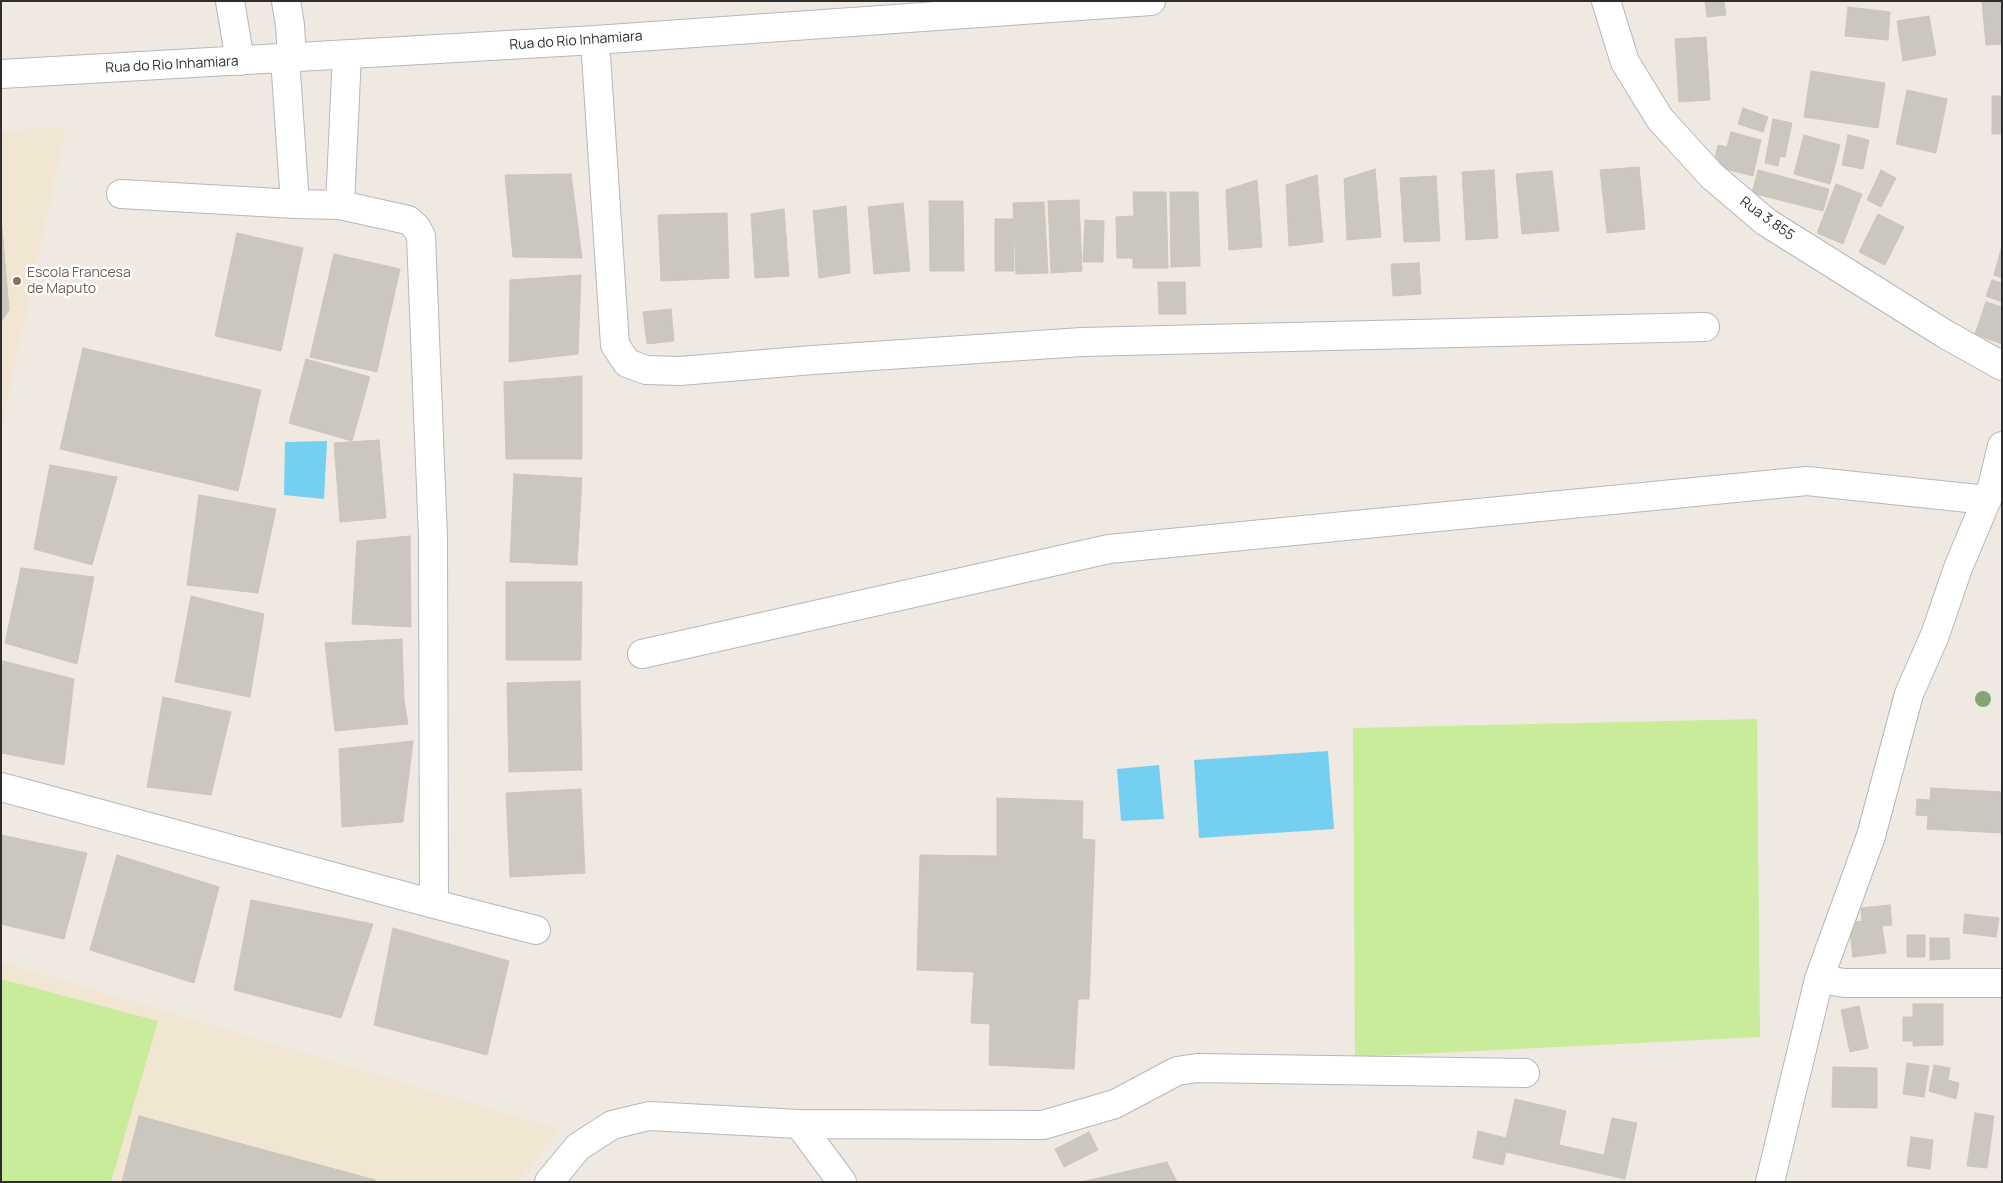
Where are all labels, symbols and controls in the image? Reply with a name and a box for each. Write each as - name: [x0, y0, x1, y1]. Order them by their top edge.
- street label: Rua do Rio Inhamiara: [509, 28, 643, 54]
- street label: Rua do Rio Inhamiara: [105, 53, 239, 77]
- street label: Rua 3.855: [1736, 194, 1798, 244]
- place label: Escola Francesa de Maputo: [27, 265, 131, 298]
- marker: Escola Francesa de Maputo: [11, 275, 23, 287]

